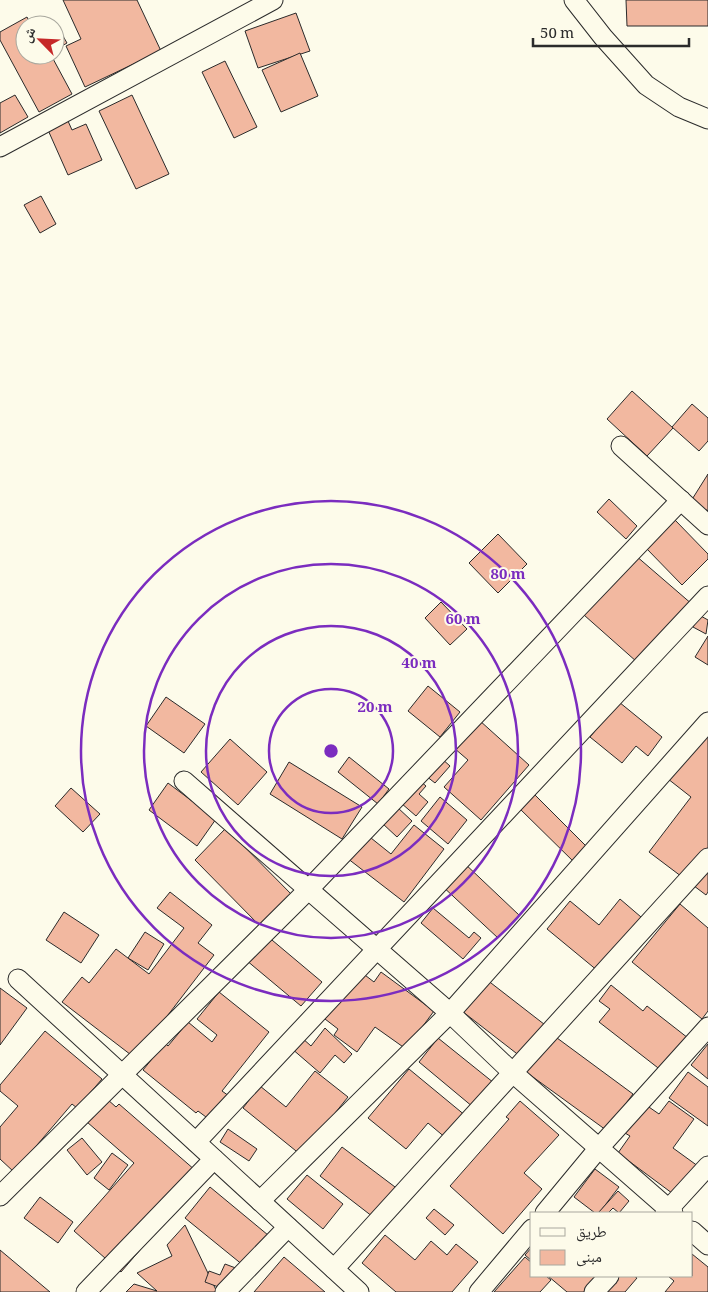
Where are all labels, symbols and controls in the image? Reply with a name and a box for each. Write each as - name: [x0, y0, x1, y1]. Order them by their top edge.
- north arrow: [15, 15, 65, 65]
- scale bar: [533, 15, 689, 47]
- text: 50 m: [540, 22, 574, 48]
- text: ش: [16, 24, 44, 47]
- text: 80 m: [491, 563, 526, 589]
- text: 60 m: [446, 608, 481, 634]
- text: 40 m: [402, 652, 437, 678]
- text: 20 m: [358, 696, 393, 722]
- centre of rings: [322, 742, 340, 760]
- legend: [530, 1212, 693, 1277]
- text: طريق: [576, 1221, 607, 1247]
- text: مبنى: [576, 1246, 602, 1272]

